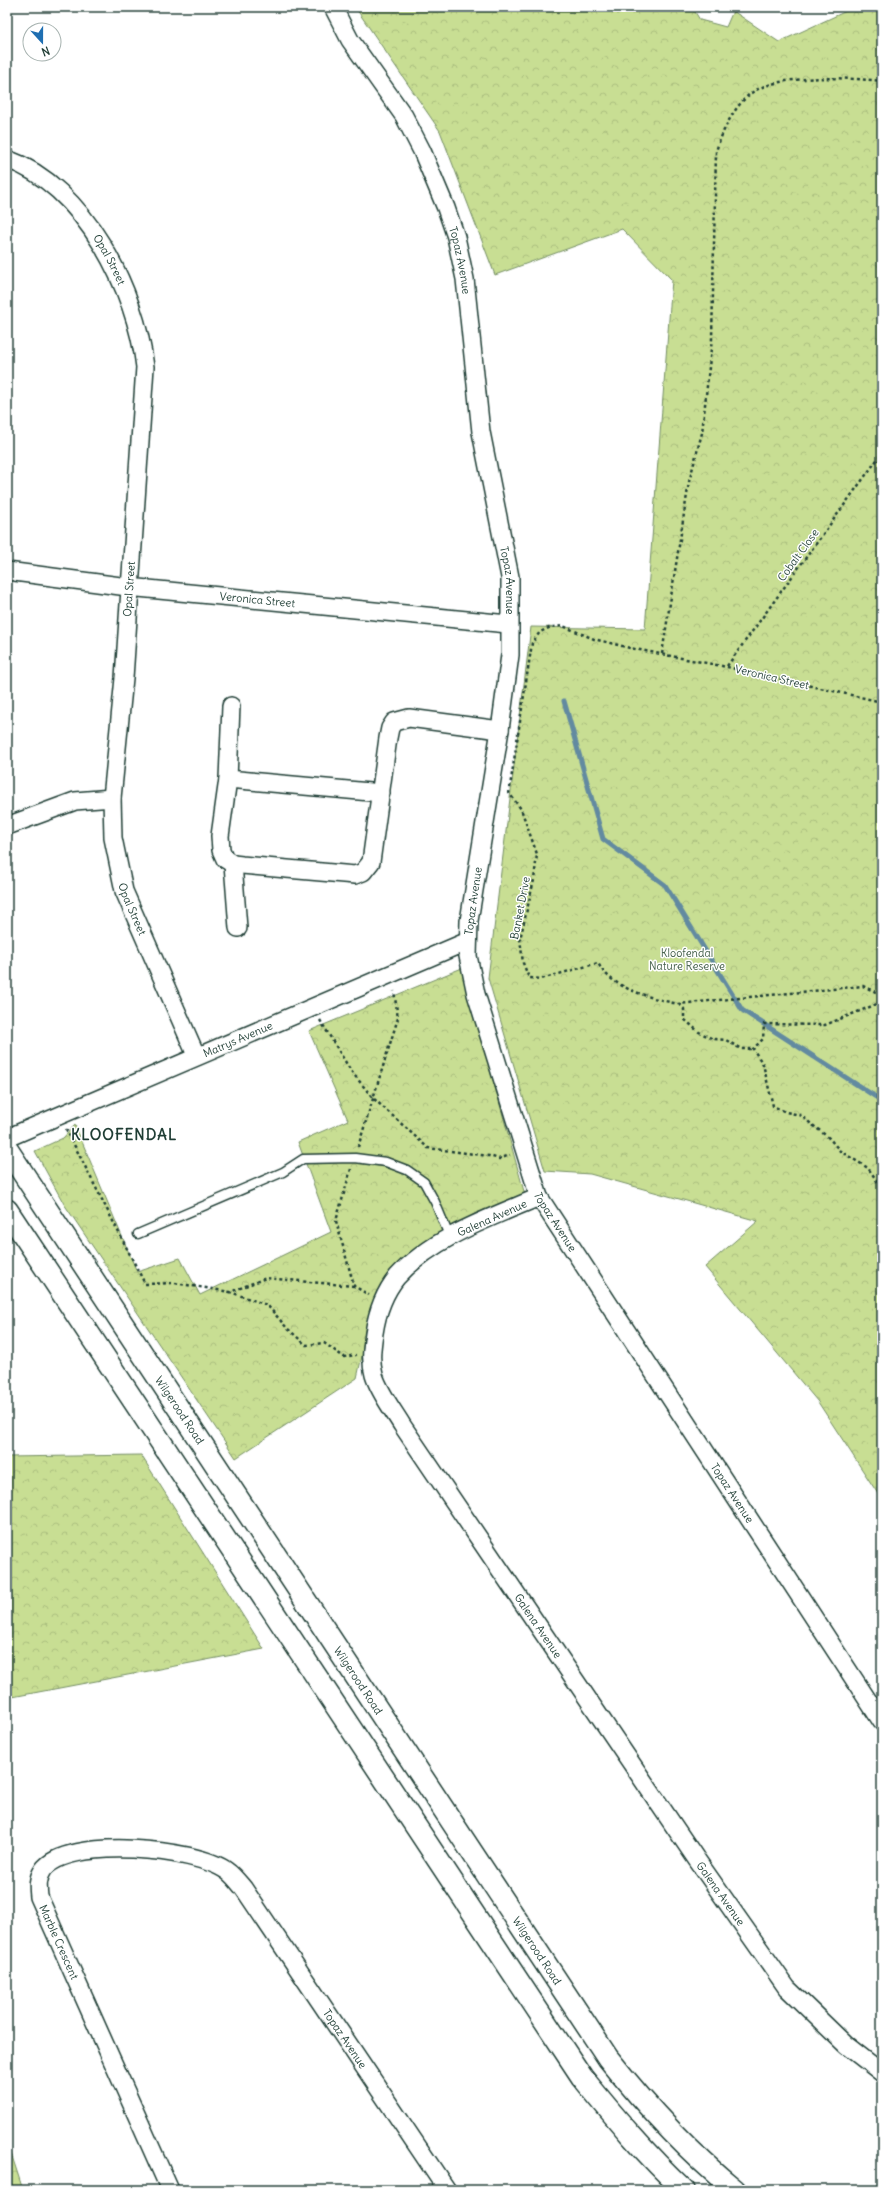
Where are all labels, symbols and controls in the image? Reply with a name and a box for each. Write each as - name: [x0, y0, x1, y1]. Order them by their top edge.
- north arrow: [22, 22, 62, 62]
- text: N: [40, 43, 52, 59]
- street label: Topaz Avenue: [446, 225, 474, 295]
- street label: Opal Street: [90, 232, 129, 287]
- street label: Cobalt Close: [774, 526, 822, 584]
- street label: Topaz Avenue: [497, 545, 517, 614]
- street label: Opal Street: [120, 561, 138, 617]
- street label: Veronica Street: [219, 589, 296, 610]
- street label: Veronica Street: [734, 662, 811, 692]
- street label: Topaz Avenue: [461, 866, 485, 936]
- street label: Banket Drive: [507, 875, 533, 941]
- street label: Opal Street: [115, 882, 150, 938]
- park label: Kloofendal Nature Reserve: [649, 946, 725, 973]
- street label: Matrys Avenue: [201, 1018, 275, 1060]
- district label: KLOOFENDAL: [71, 1125, 177, 1144]
- street label: Topaz Avenue: [531, 1190, 580, 1254]
- street label: Galena Avenue: [455, 1196, 529, 1240]
- street label: Wilgerood Road: [152, 1373, 207, 1447]
- street label: Topaz Avenue: [708, 1460, 757, 1526]
- street label: Galena Avenue: [511, 1591, 565, 1661]
- street label: Wilgerood Road: [331, 1644, 386, 1717]
- street label: Galena Avenue: [693, 1859, 748, 1928]
- street label: Marble Crescent: [36, 1902, 82, 1982]
- street label: Wilgerood Road: [509, 1914, 565, 1988]
- street label: Topaz Avenue: [320, 2006, 370, 2071]

